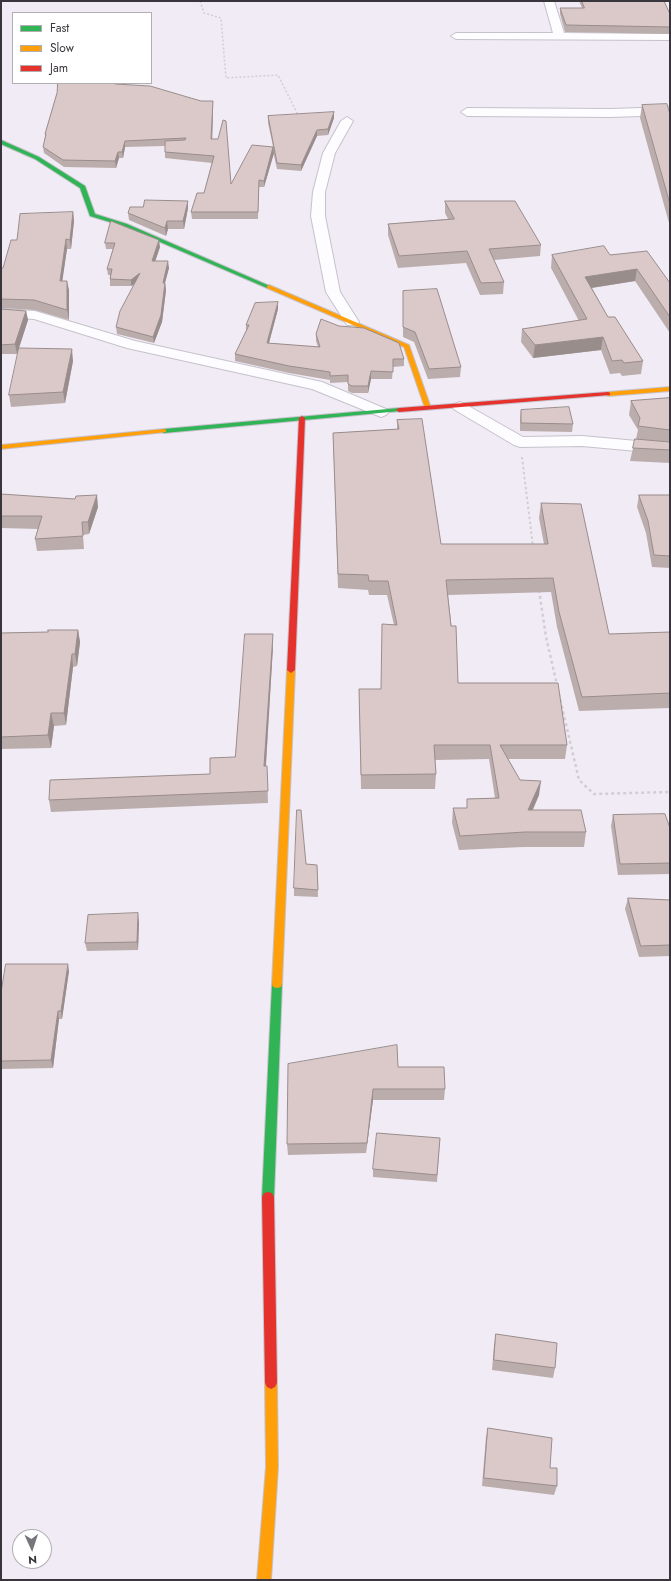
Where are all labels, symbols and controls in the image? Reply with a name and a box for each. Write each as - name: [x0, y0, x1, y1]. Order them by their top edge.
- legend: [12, 12, 152, 84]
- text: Fast: [50, 19, 69, 37]
- text: Slow: [50, 39, 74, 57]
- text: Jam: [50, 59, 68, 77]
- north arrow: [12, 1529, 52, 1569]
- text: N: [28, 1552, 37, 1568]

